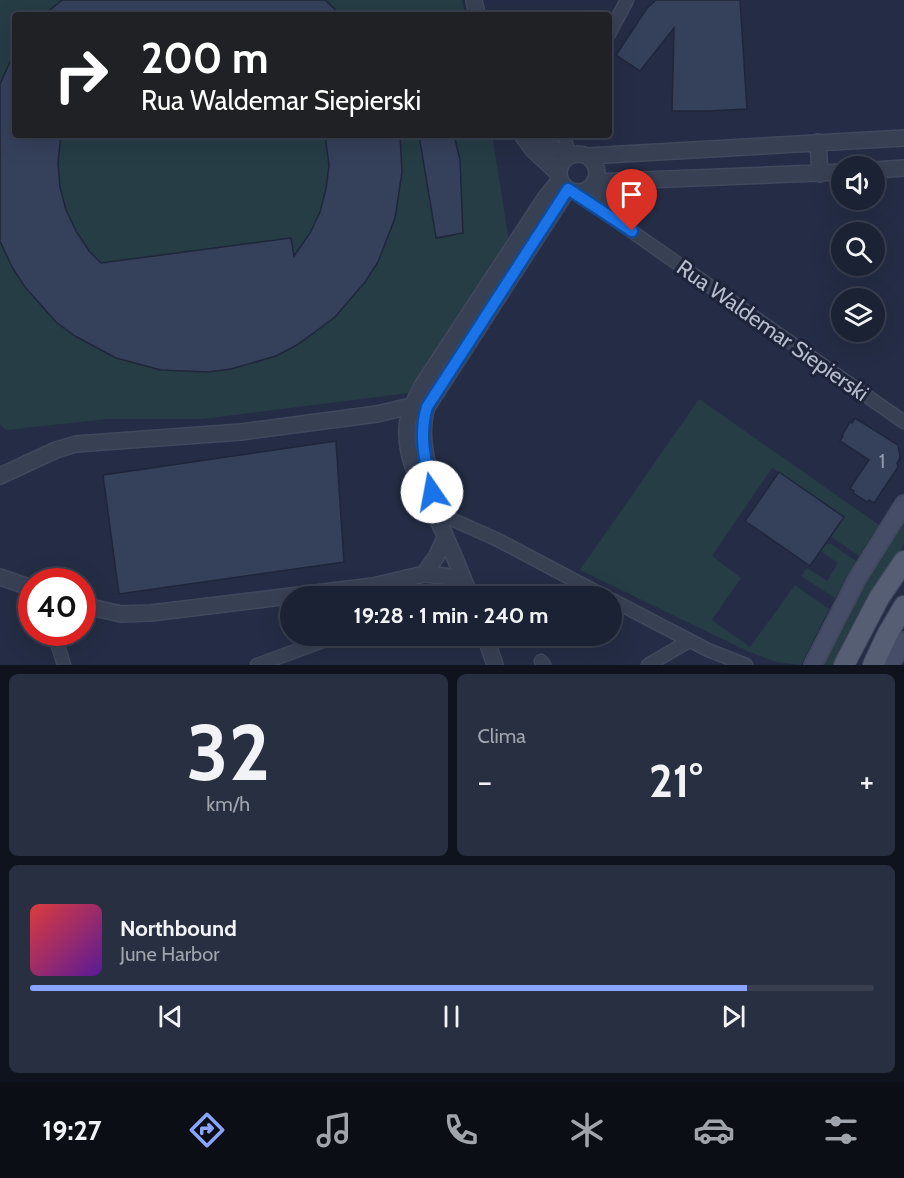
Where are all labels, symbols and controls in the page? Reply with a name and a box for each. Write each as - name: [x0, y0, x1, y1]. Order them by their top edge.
- text: 200 m: [141, 32, 268, 84]
- icon: right: [42, 36, 120, 114]
- text: Rua Waldemar Siepierski: [141, 84, 421, 117]
- map controls: [831, 156, 885, 342]
- button: sound: [831, 156, 885, 210]
- pin: [606, 169, 657, 231]
- icon: arrive: [615, 178, 648, 211]
- button: search: [831, 222, 885, 276]
- street label: Rua Waldemar Siepierski: [671, 254, 874, 407]
- button: layers: [831, 288, 885, 342]
- house number: 1: [879, 449, 885, 473]
- position arrow: [400, 460, 464, 524]
- speed limit sign: 40: [18, 568, 96, 646]
- text: 19:28 · 1 min · 240 m: [354, 602, 548, 629]
- text: 32: [187, 705, 270, 800]
- text: Clima: [478, 724, 526, 748]
- text: 21°: [649, 754, 702, 808]
- text: −: [478, 761, 492, 801]
- text: +: [859, 761, 874, 801]
- text: km/h: [206, 792, 250, 816]
- text: Northbound: [120, 915, 237, 942]
- text: June Harbor: [120, 942, 220, 966]
- icon: previous: [154, 1000, 187, 1033]
- icon: pause: [435, 1000, 468, 1033]
- icon: next: [717, 1000, 750, 1033]
- icon: directions: [186, 1109, 228, 1151]
- icon: music: [313, 1109, 355, 1151]
- icon: phone: [440, 1109, 482, 1151]
- icon: climate: [566, 1109, 608, 1151]
- icon: car: [693, 1109, 735, 1151]
- icon: filters: [820, 1109, 862, 1151]
- text: 19:27: [42, 1114, 102, 1147]

